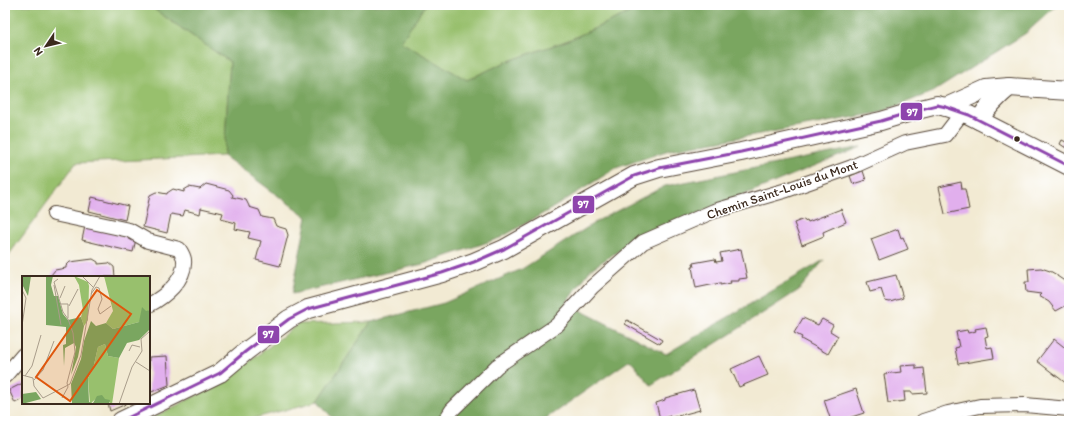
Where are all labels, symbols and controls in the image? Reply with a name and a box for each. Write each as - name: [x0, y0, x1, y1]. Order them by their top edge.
- north arrow: [26, 26, 66, 66]
- text: N: [31, 45, 46, 58]
- line badge: 97: [900, 102, 923, 121]
- text: 97: [906, 106, 918, 119]
- unlabelled marker: [1012, 134, 1022, 144]
- street label: Chemin Saint-Louis du Mont: [705, 157, 860, 222]
- line badge: 97: [572, 195, 595, 214]
- text: 97: [577, 198, 589, 211]
- inset map: [22, 276, 150, 404]
- line badge: 97: [257, 325, 280, 344]
- text: 97: [262, 328, 274, 341]

